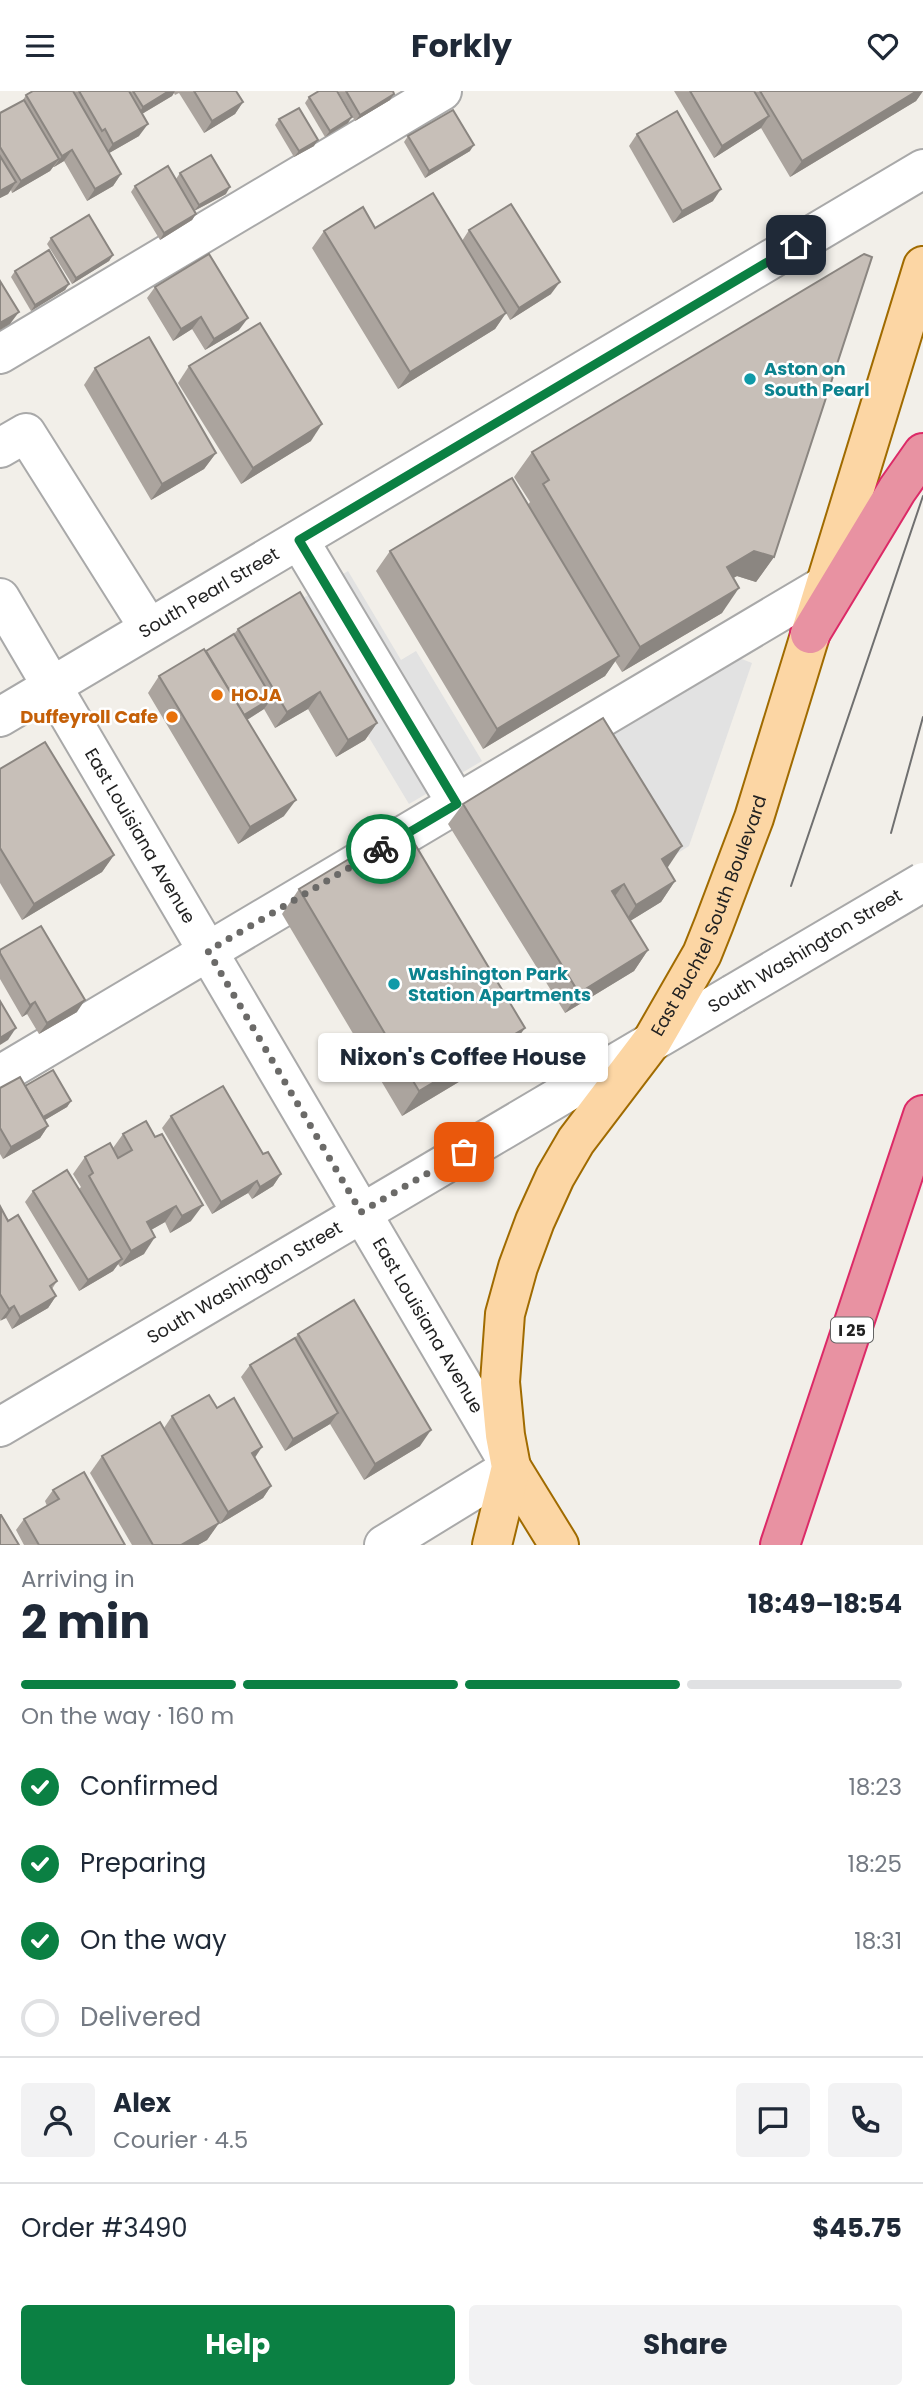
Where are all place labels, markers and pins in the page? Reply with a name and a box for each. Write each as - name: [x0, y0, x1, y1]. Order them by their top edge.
- pin: [766, 215, 826, 275]
- place label: Aston on South Pearl: [764, 356, 869, 402]
- marker: Aston on South Pearl: [742, 371, 758, 387]
- place label: HOJA: [231, 682, 282, 707]
- marker: HOJA: [209, 687, 225, 703]
- place label: Duffeyroll Cafe: [20, 704, 158, 729]
- marker: Duffeyroll Cafe: [164, 709, 180, 725]
- place label: Washington Park Station Apartments: [408, 961, 591, 1007]
- marker: Washington Park Station Apartments: [386, 976, 402, 992]
- callout: Nixon's Coffee House: [319, 1033, 609, 1082]
- pin: [434, 1122, 494, 1182]

